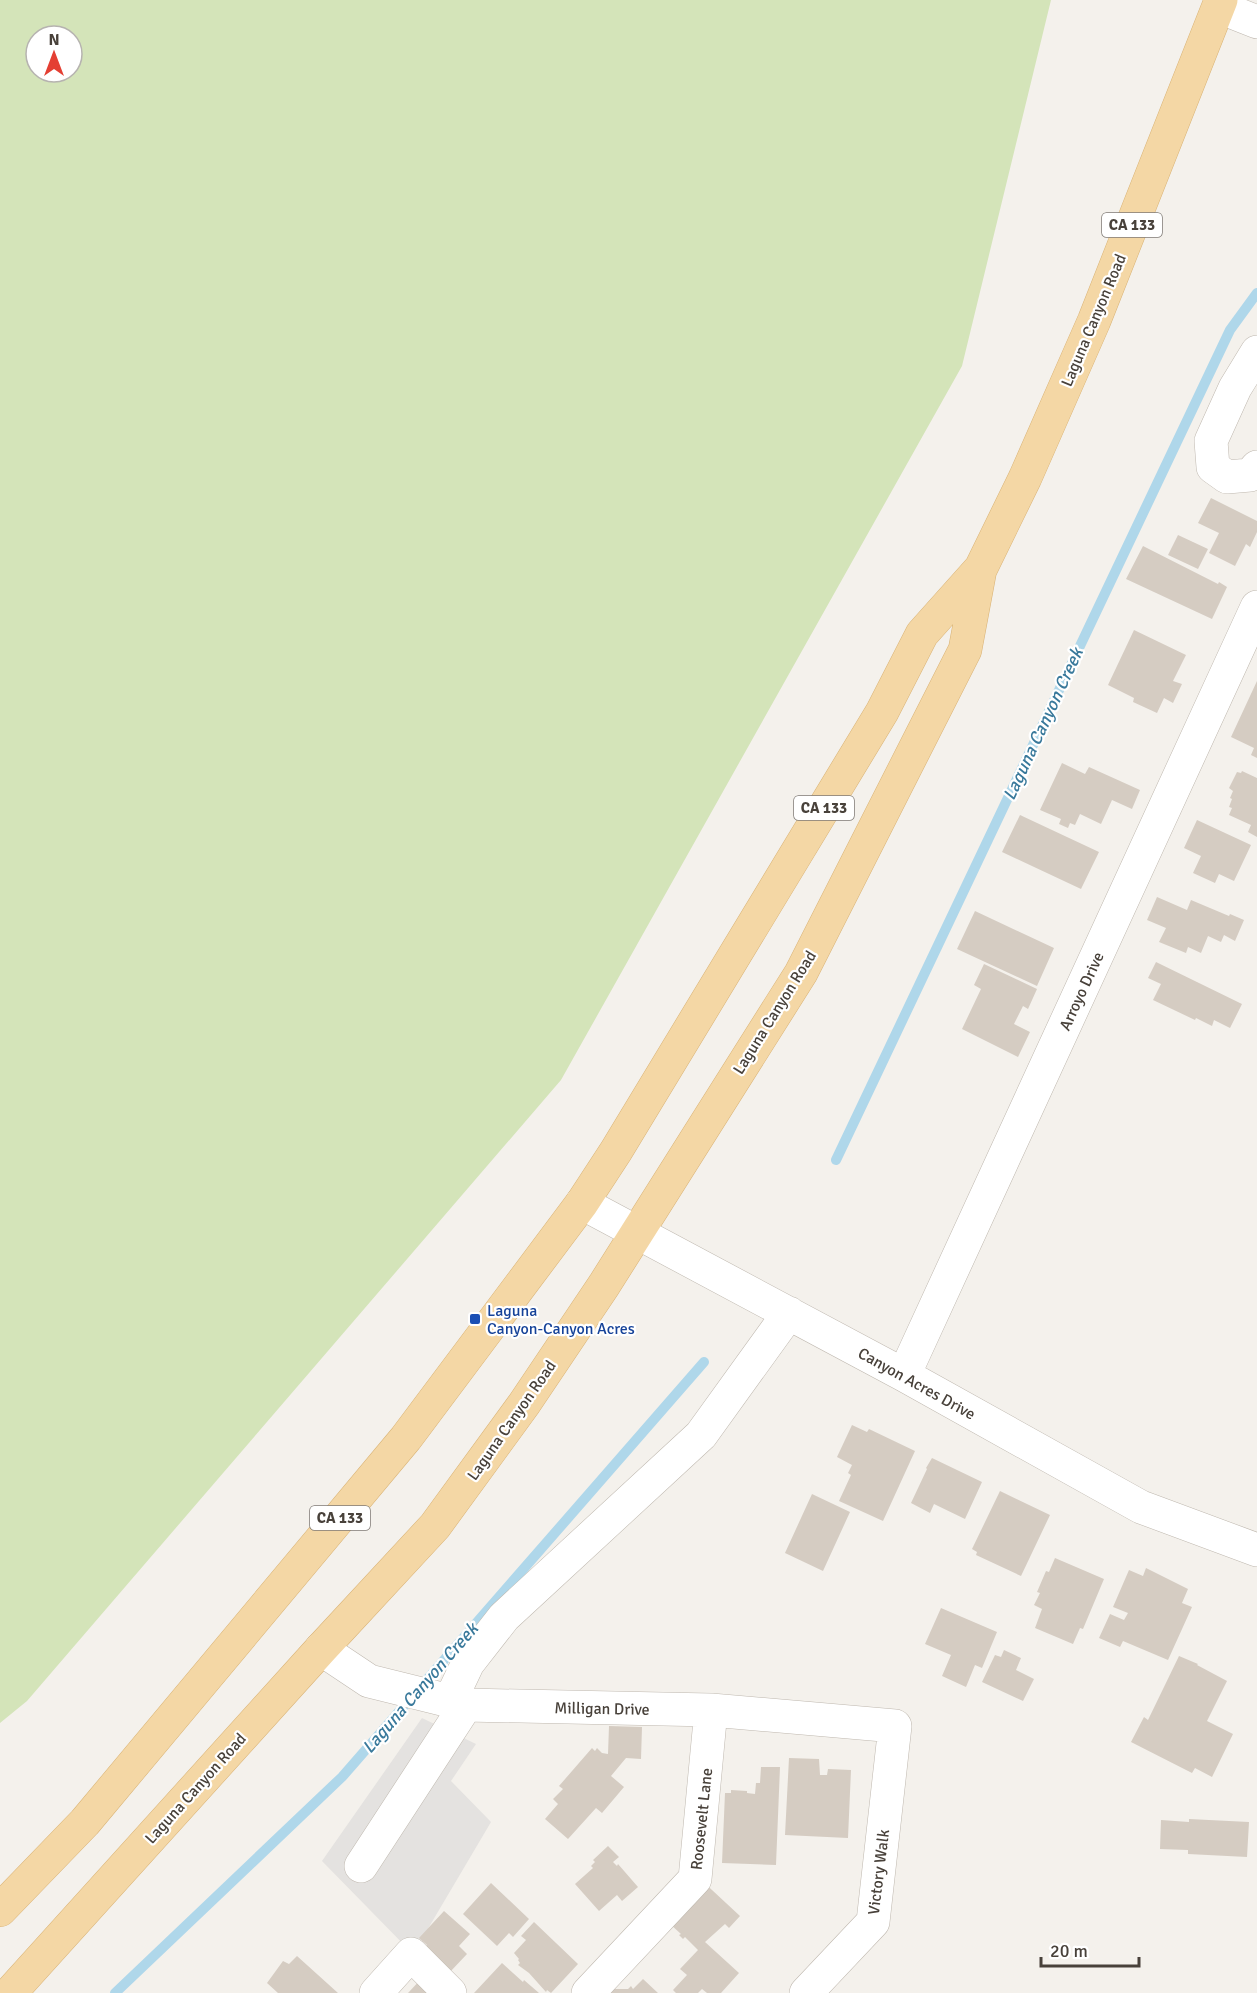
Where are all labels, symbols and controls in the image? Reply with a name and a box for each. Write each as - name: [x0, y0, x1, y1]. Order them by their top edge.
- north arrow: [24, 24, 84, 84]
- text: N: [48, 30, 60, 50]
- road number: CA 133: [1102, 213, 1162, 237]
- street label: Laguna Canyon Road: [1057, 251, 1131, 390]
- water label: Laguna Canyon Creek: [998, 643, 1089, 804]
- road number: CA 133: [794, 796, 854, 820]
- street label: Laguna Canyon Road: [729, 947, 821, 1078]
- street label: Arroyo Drive: [1055, 949, 1109, 1034]
- place label: Laguna Canyon-Canyon Acres: [487, 1301, 635, 1339]
- marker: Laguna Canyon-Canyon Acres: [468, 1312, 482, 1326]
- street label: Canyon Acres Drive: [854, 1343, 979, 1424]
- street label: Laguna Canyon Road: [463, 1357, 561, 1484]
- road number: CA 133: [310, 1506, 370, 1530]
- water label: Laguna Canyon Creek: [357, 1617, 484, 1758]
- street label: Milligan Drive: [554, 1698, 650, 1720]
- street label: Laguna Canyon Road: [141, 1729, 251, 1848]
- street label: Roosevelt Lane: [687, 1767, 717, 1871]
- street label: Victory Walk: [864, 1828, 894, 1916]
- scale bar: [1041, 1930, 1138, 1968]
- text: 20 m: [1050, 1940, 1088, 1962]

